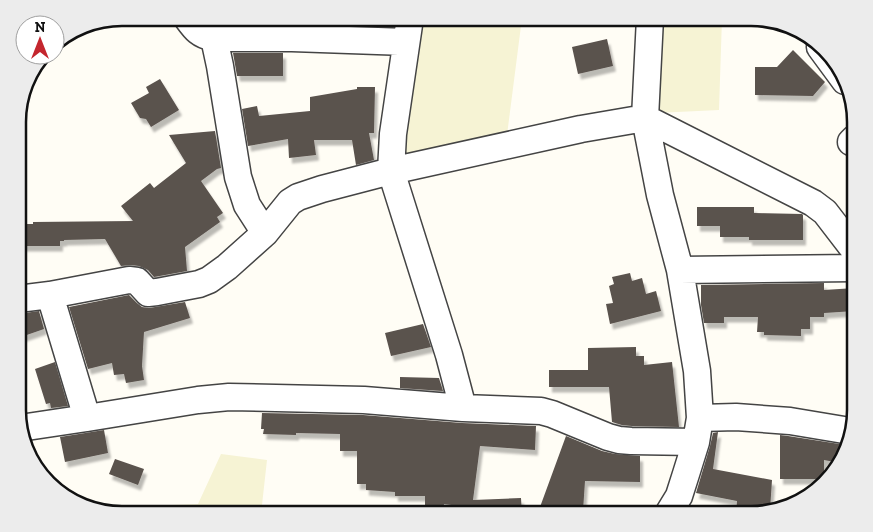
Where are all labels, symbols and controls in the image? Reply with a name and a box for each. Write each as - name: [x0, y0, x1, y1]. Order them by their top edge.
- north arrow: [15, 15, 65, 65]
- text: N: [35, 19, 46, 36]

